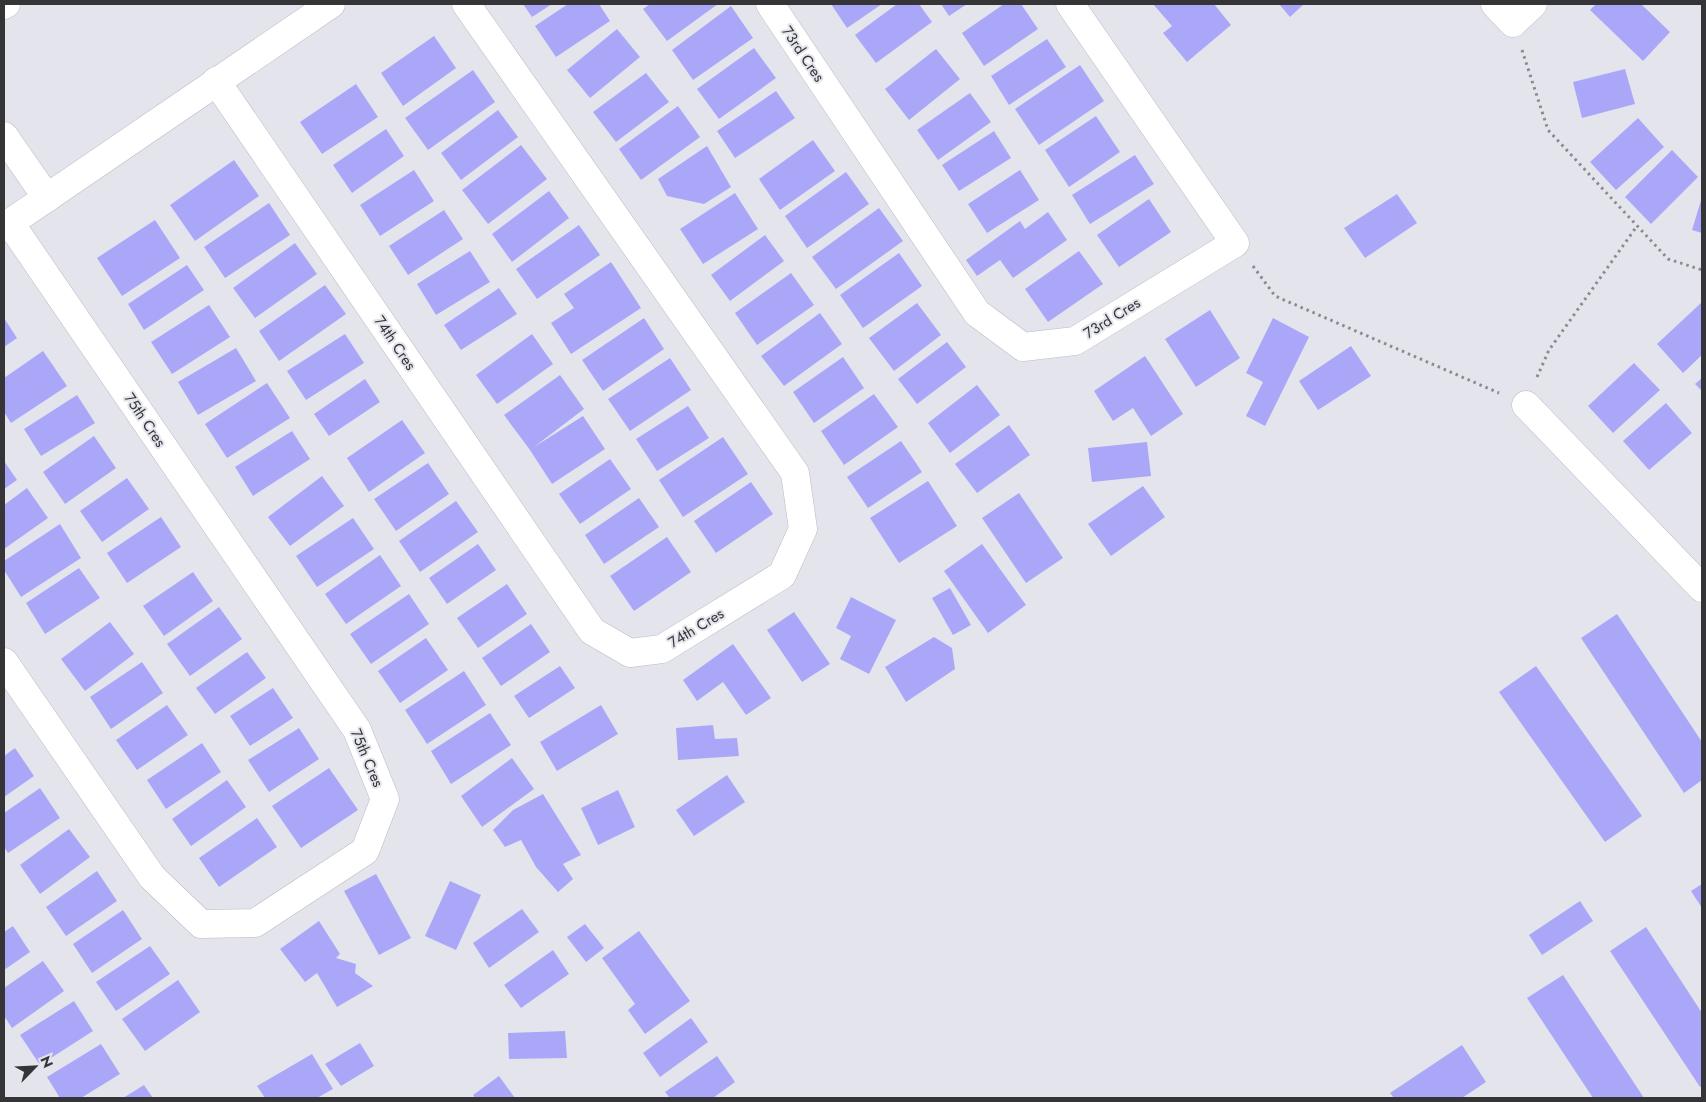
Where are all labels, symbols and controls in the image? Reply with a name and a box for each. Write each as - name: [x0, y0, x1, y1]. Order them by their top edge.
- street label: 73rd Cres: [776, 22, 830, 86]
- street label: 73rd Cres: [1079, 292, 1145, 344]
- street label: 74th Cres: [369, 311, 421, 375]
- street label: 75th Cres: [119, 388, 171, 452]
- street label: 74th Cres: [664, 603, 728, 653]
- street label: 75th Cres: [345, 725, 389, 791]
- north arrow: [10, 1042, 60, 1092]
- text: N: [35, 1053, 58, 1071]

